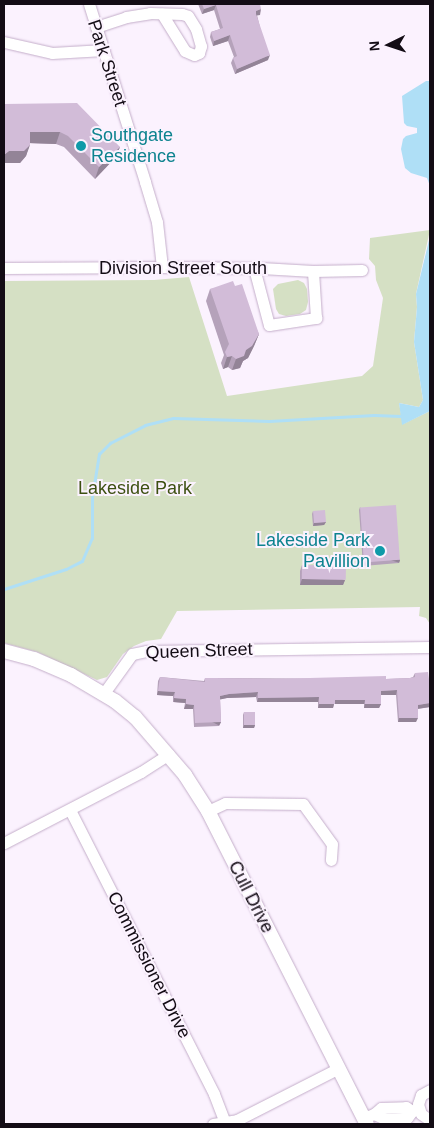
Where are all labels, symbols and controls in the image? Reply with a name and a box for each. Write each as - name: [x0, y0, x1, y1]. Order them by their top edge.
- street label: Park Street: [83, 17, 131, 109]
- north arrow: [364, 20, 414, 70]
- text: N: [366, 40, 382, 52]
- place label: Southgate Residence: [91, 125, 176, 168]
- marker: Southgate Residence: [75, 140, 87, 152]
- street label: Division Street South: [99, 257, 267, 279]
- park label: Lakeside Park: [78, 477, 192, 499]
- place label: Lakeside Park Pavillion: [256, 530, 370, 572]
- marker: Lakeside Park Pavillion: [374, 545, 386, 557]
- street label: Queen Street: [145, 638, 253, 664]
- street label: Cull Drive: [224, 857, 278, 937]
- street label: Commissioner Drive: [103, 888, 195, 1042]

